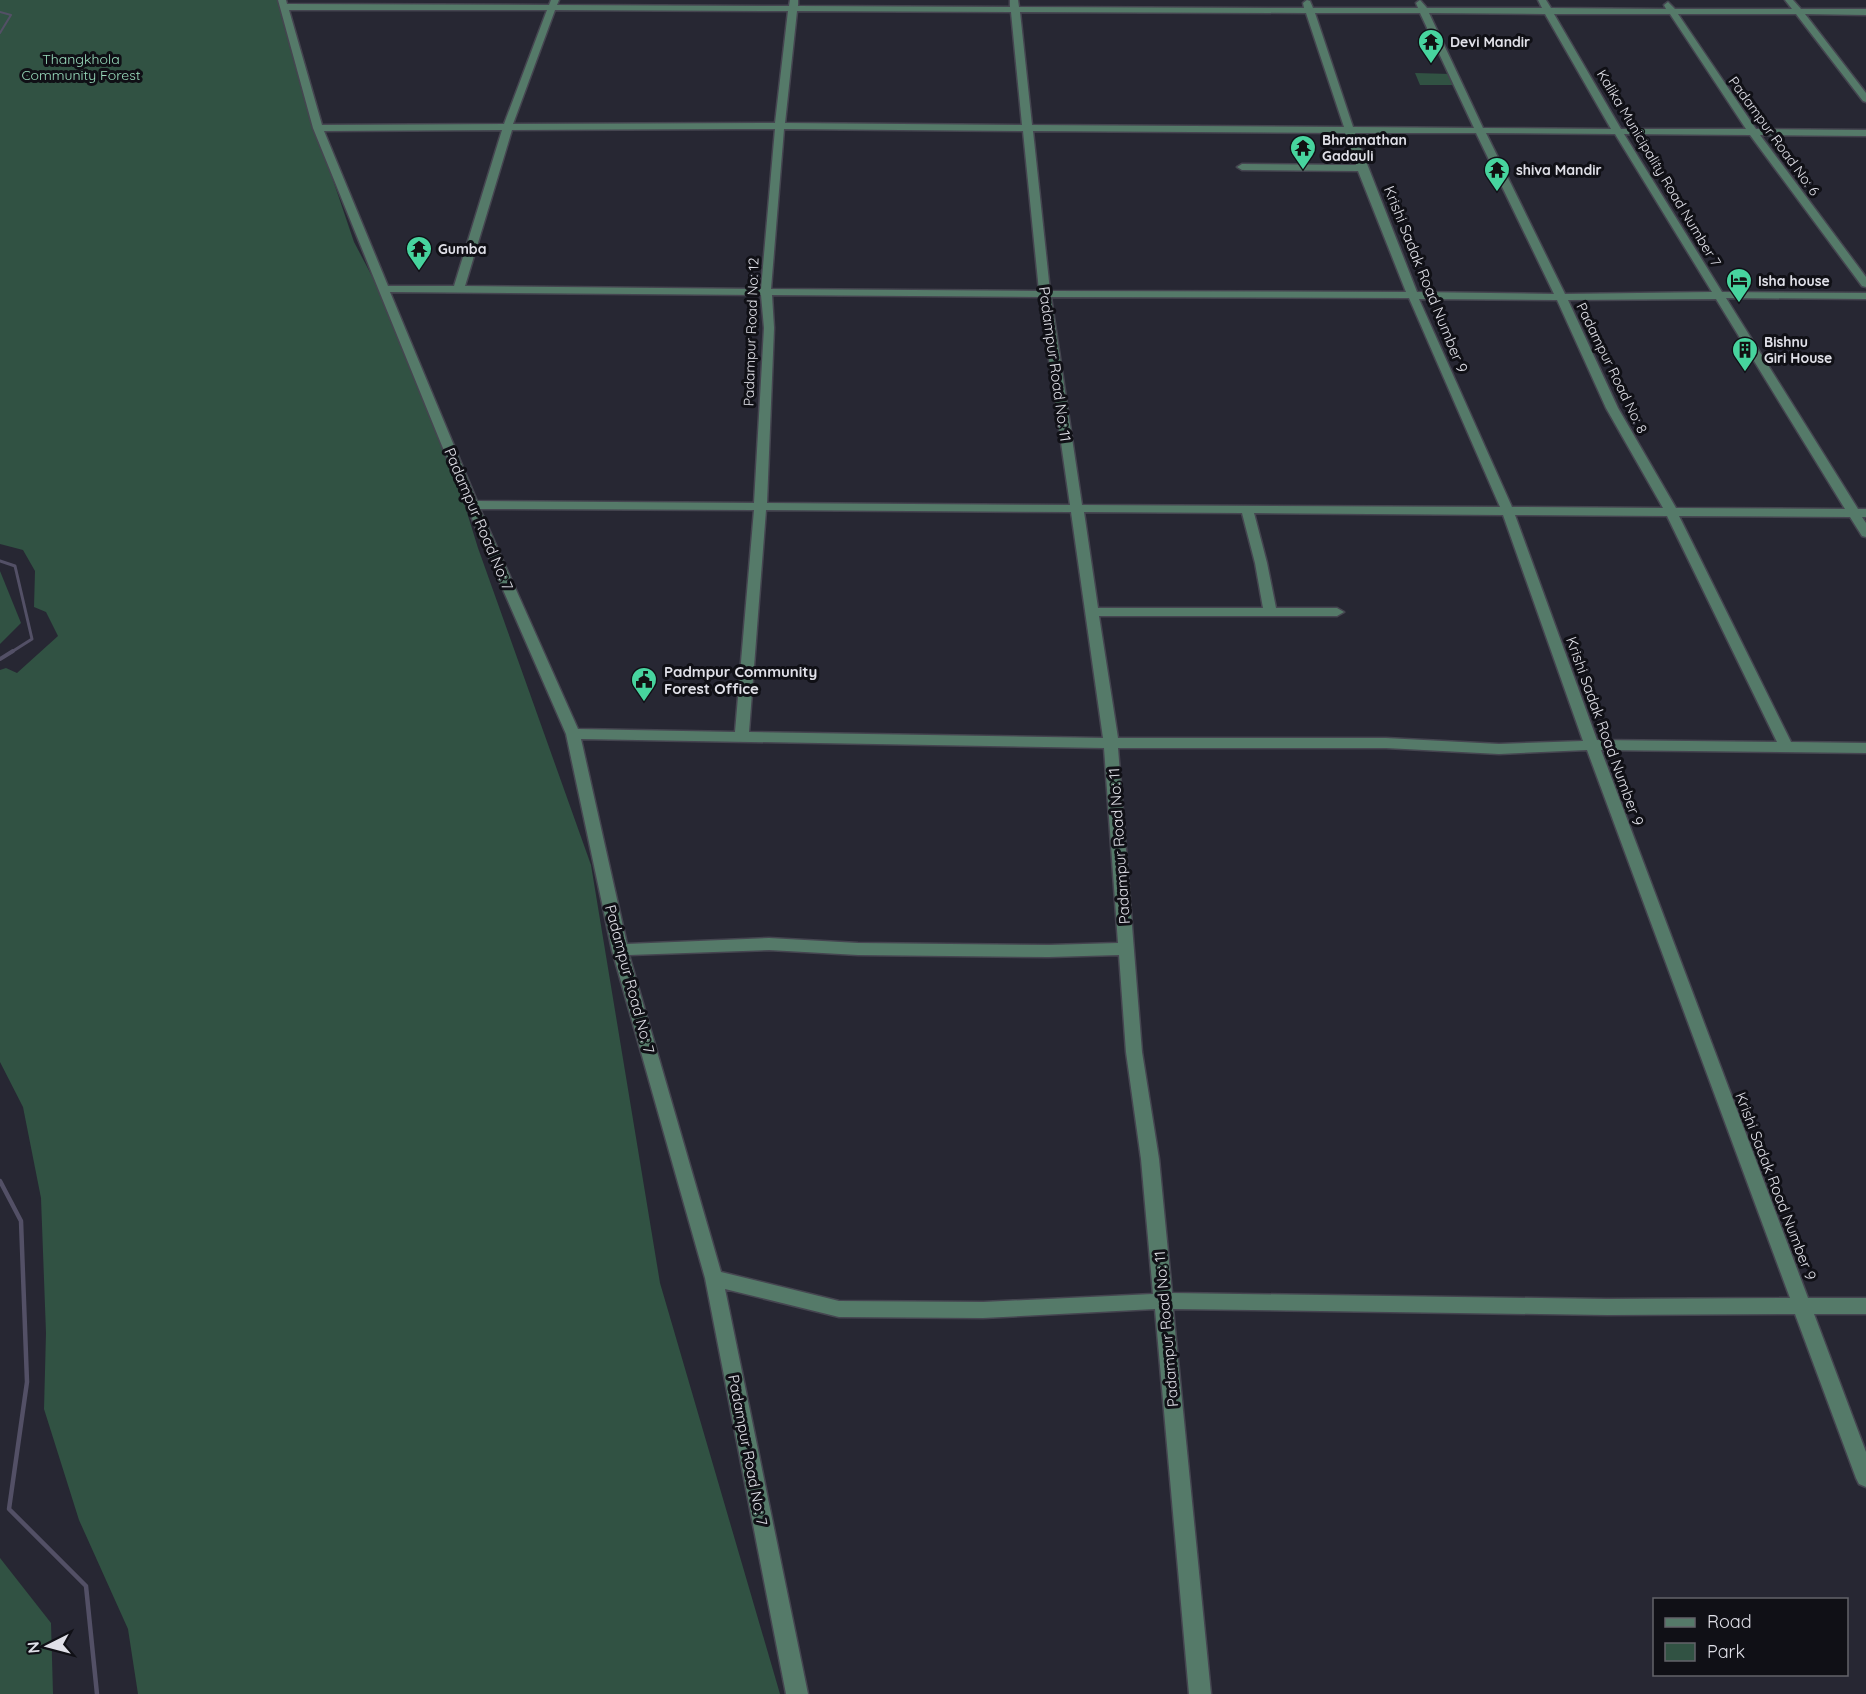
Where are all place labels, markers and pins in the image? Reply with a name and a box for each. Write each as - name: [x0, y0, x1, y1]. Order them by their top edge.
- temple icon: Devi Mandir: [1416, 27, 1446, 65]
- place label: Devi Mandir: [1450, 33, 1530, 51]
- place label: Bhramathan Gadauli: [1322, 131, 1407, 165]
- temple icon: Bhramathan Gadauli: [1288, 133, 1318, 171]
- temple icon: shiva Mandir: [1482, 155, 1512, 193]
- place label: shiva Mandir: [1516, 161, 1602, 179]
- temple icon: Gumba: [404, 234, 434, 272]
- place label: Gumba: [438, 240, 486, 258]
- hotel icon: Isha house: [1724, 266, 1754, 304]
- place label: Isha house: [1758, 272, 1830, 290]
- place label: Bishnu Giri House: [1764, 333, 1832, 367]
- building icon: Bishnu Giri House: [1730, 335, 1760, 373]
- place label: Padmpur Community Forest Office: [664, 662, 817, 698]
- public building icon: Padmpur Community Forest Office: [629, 665, 659, 703]

